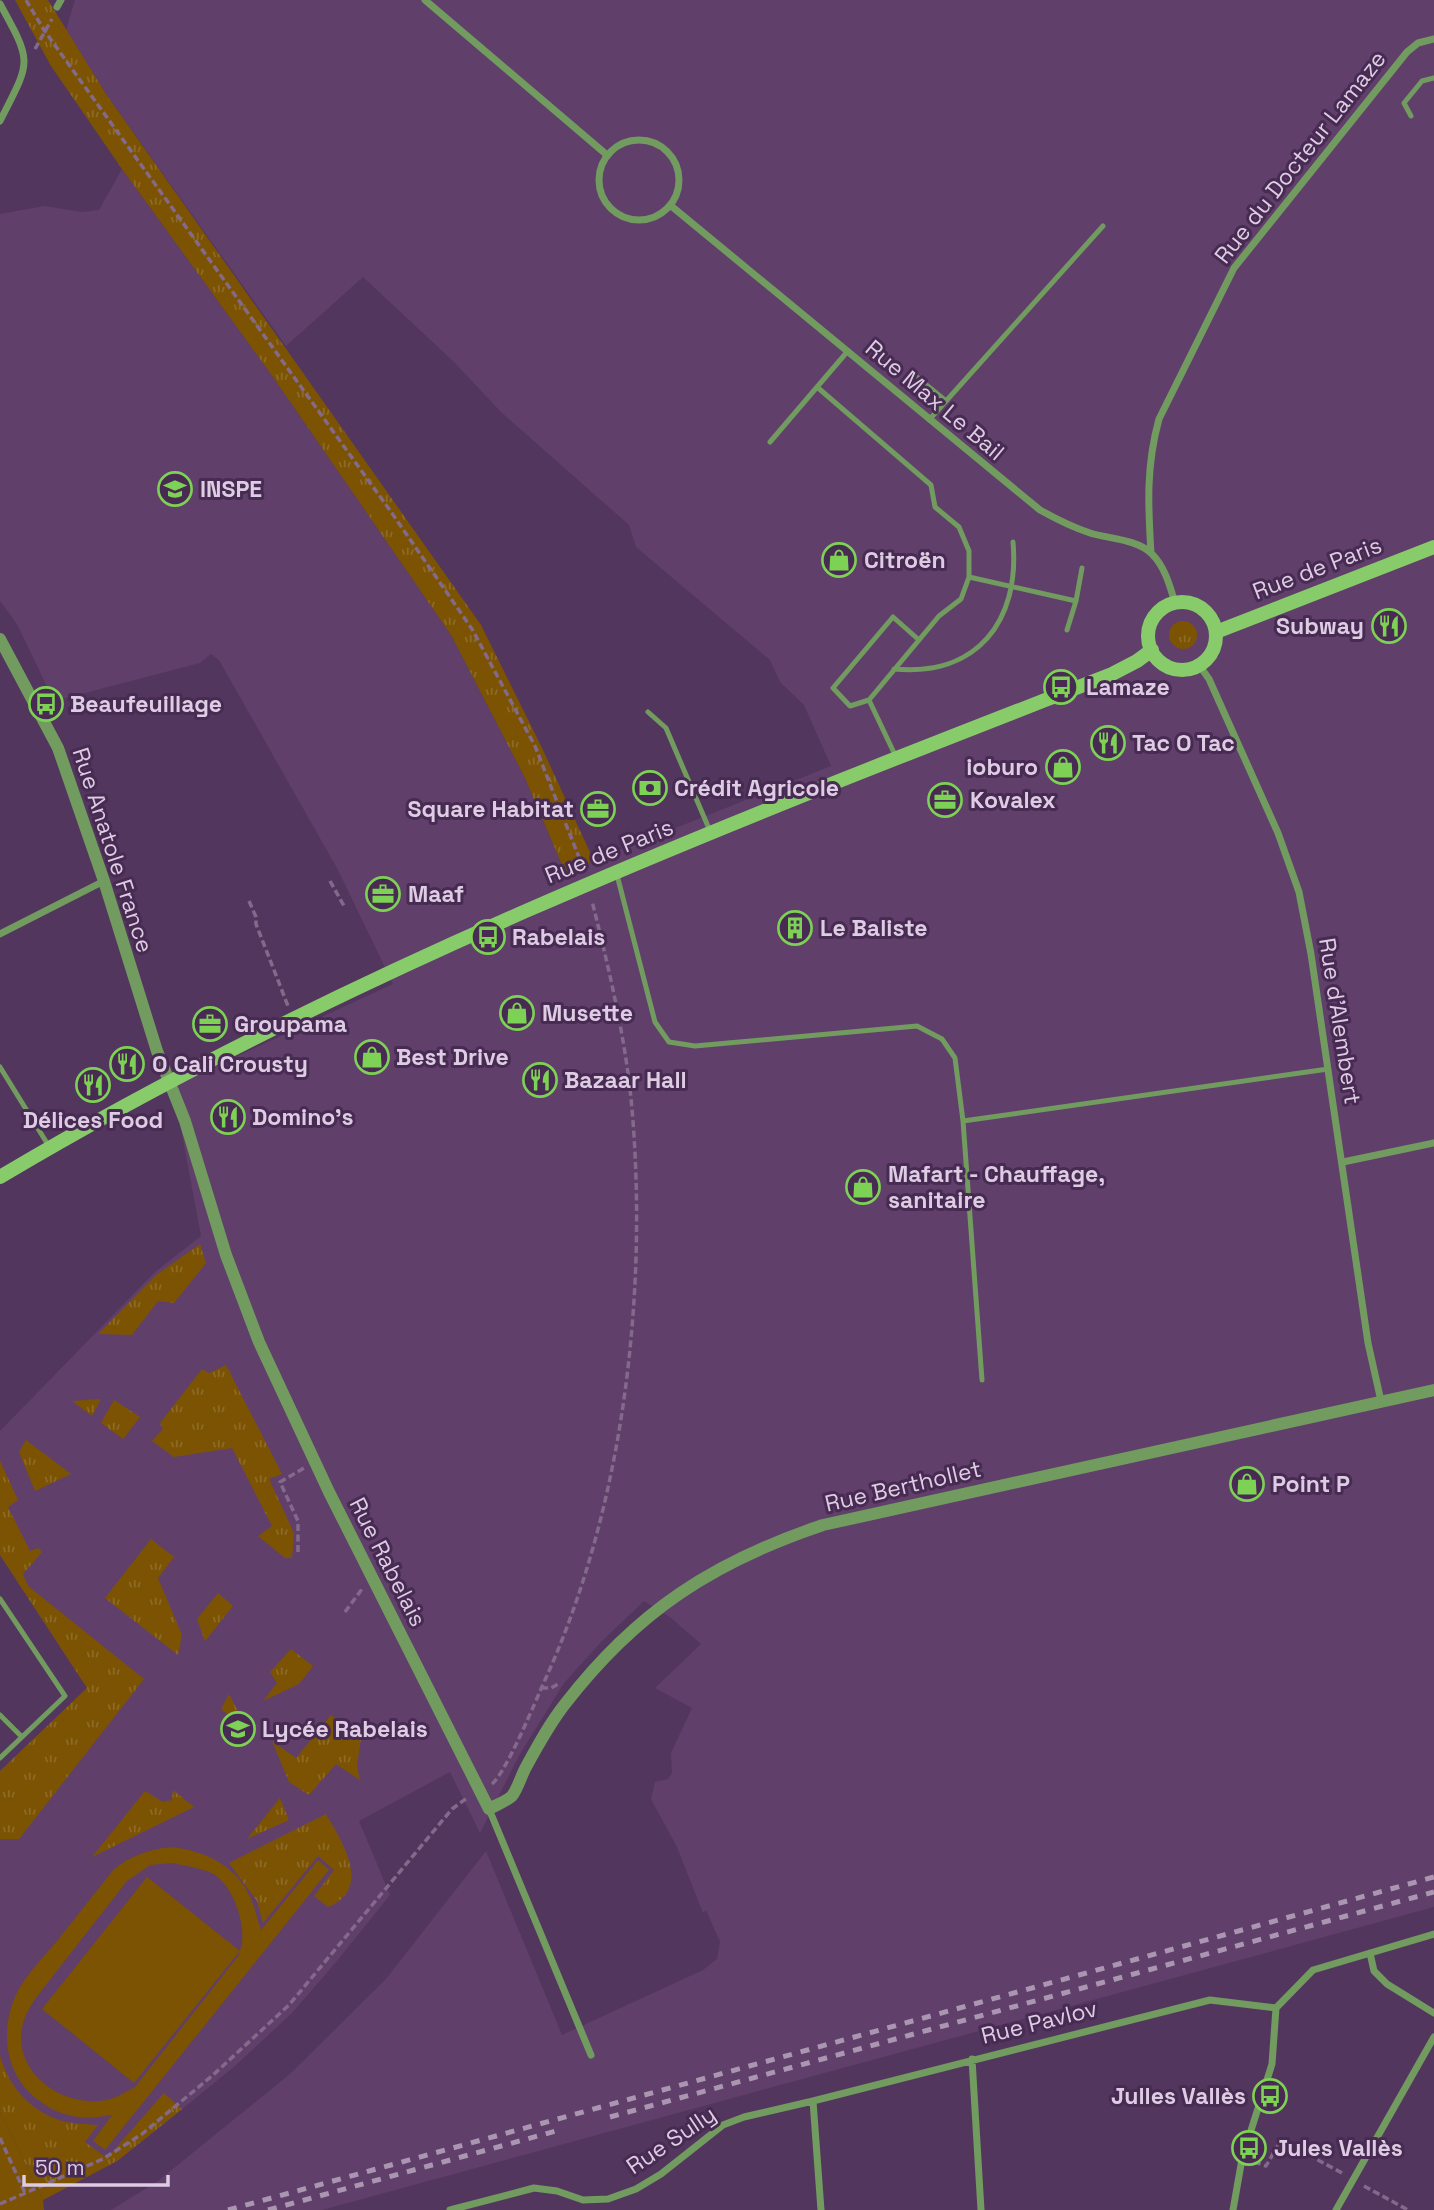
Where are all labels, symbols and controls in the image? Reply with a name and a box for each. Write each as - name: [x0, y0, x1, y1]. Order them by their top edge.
- street label: Rue du Docteur Lamaze: [1208, 45, 1392, 269]
- street label: Rue Max Le Bail: [859, 333, 1011, 467]
- school or university icon: INSPE: [156, 470, 194, 508]
- place label: INSPE: [200, 474, 262, 504]
- street label: Rue de Paris: [1248, 530, 1386, 606]
- shop icon: Citroën: [820, 541, 858, 579]
- place label: Citroën: [864, 545, 946, 575]
- restaurant icon: Subway: [1370, 607, 1408, 645]
- place label: Subway: [1276, 611, 1364, 641]
- bus stop icon: Lamaze: [1042, 668, 1080, 706]
- place label: Lamaze: [1086, 672, 1170, 702]
- bus stop icon: Beaufeuillage: [27, 685, 65, 723]
- place label: Beaufeuillage: [70, 689, 222, 719]
- restaurant icon: Tac O Tac: [1089, 724, 1127, 762]
- place label: Tac O Tac: [1132, 728, 1235, 758]
- street label: Rue Anatole France: [66, 744, 160, 956]
- shop icon: ioburo: [1044, 748, 1082, 786]
- place label: ioburo: [966, 752, 1038, 782]
- bank icon: Crédit Agricole: [631, 769, 669, 807]
- place label: Crédit Agricole: [674, 773, 839, 803]
- office icon: Kovalex: [926, 781, 964, 819]
- place label: Kovalex: [970, 785, 1056, 815]
- office icon: Square Habitat: [579, 790, 617, 828]
- place label: Square Habitat: [408, 794, 574, 824]
- street label: Rue de Paris: [540, 812, 678, 890]
- office icon: Maaf: [364, 875, 402, 913]
- place label: Maaf: [408, 879, 464, 909]
- building icon: Le Baliste: [776, 909, 814, 947]
- place label: Le Baliste: [820, 913, 928, 943]
- bus stop icon: Rabelais: [469, 918, 507, 956]
- place label: Rabelais: [512, 922, 605, 952]
- street label: Rue d'Alembert: [1312, 936, 1368, 1106]
- shop icon: Musette: [498, 994, 536, 1032]
- place label: Musette: [542, 998, 633, 1028]
- office icon: Groupama: [191, 1005, 229, 1043]
- place label: Groupama: [234, 1009, 347, 1039]
- shop icon: Best Drive: [353, 1038, 391, 1076]
- place label: Best Drive: [396, 1042, 509, 1072]
- restaurant icon: O Cali Crousty: [108, 1045, 146, 1083]
- place label: O Cali Crousty: [152, 1049, 308, 1079]
- restaurant icon: Bazaar Hall: [521, 1061, 559, 1099]
- place label: Bazaar Hall: [564, 1065, 687, 1095]
- restaurant icon: Délices Food: [74, 1066, 112, 1104]
- restaurant icon: Domino's: [209, 1098, 247, 1136]
- place label: Domino's: [252, 1102, 353, 1132]
- place label: Délices Food: [23, 1105, 163, 1135]
- place label: Mafart - Chauffage, sanitaire: [888, 1159, 1105, 1215]
- shop icon: Mafart - Chauffage, sanitaire: [844, 1168, 882, 1206]
- street label: Rue Berthollet: [822, 1453, 984, 1519]
- shop icon: Point P: [1228, 1465, 1266, 1503]
- place label: Point P: [1272, 1469, 1350, 1499]
- street label: Rue Rabelais: [343, 1492, 433, 1632]
- school or university icon: Lycée Rabelais: [219, 1710, 257, 1748]
- place label: Lycée Rabelais: [262, 1714, 428, 1744]
- street label: Rue Pavlov: [978, 1993, 1100, 2051]
- bus stop icon: Julles Vallès: [1251, 2077, 1289, 2115]
- place label: Julles Vallès: [1111, 2081, 1246, 2111]
- street label: Rue Sully: [620, 2099, 722, 2181]
- bus stop icon: Jules Vallès: [1230, 2129, 1268, 2167]
- place label: Jules Vallès: [1274, 2133, 1403, 2163]
- scale bar: [24, 2144, 168, 2188]
- text: 50 m: [35, 2154, 85, 2181]

